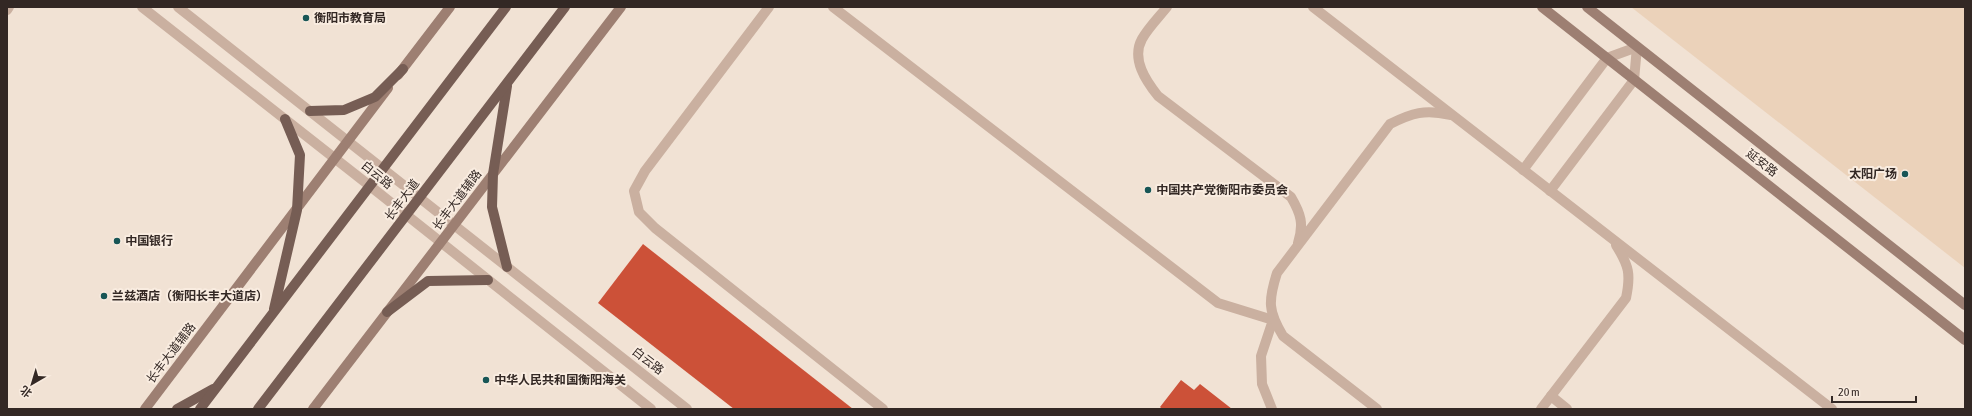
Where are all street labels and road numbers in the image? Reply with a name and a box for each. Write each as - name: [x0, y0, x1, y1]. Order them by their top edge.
- street label: 延安路: [1744, 146, 1780, 180]
- street label: 白云路: [359, 158, 395, 192]
- street label: 长丰大道辅路: [430, 167, 484, 233]
- street label: 长丰大道: [382, 177, 422, 223]
- street label: 长丰大道辅路: [144, 320, 198, 386]
- street label: 白云路: [630, 344, 666, 378]

